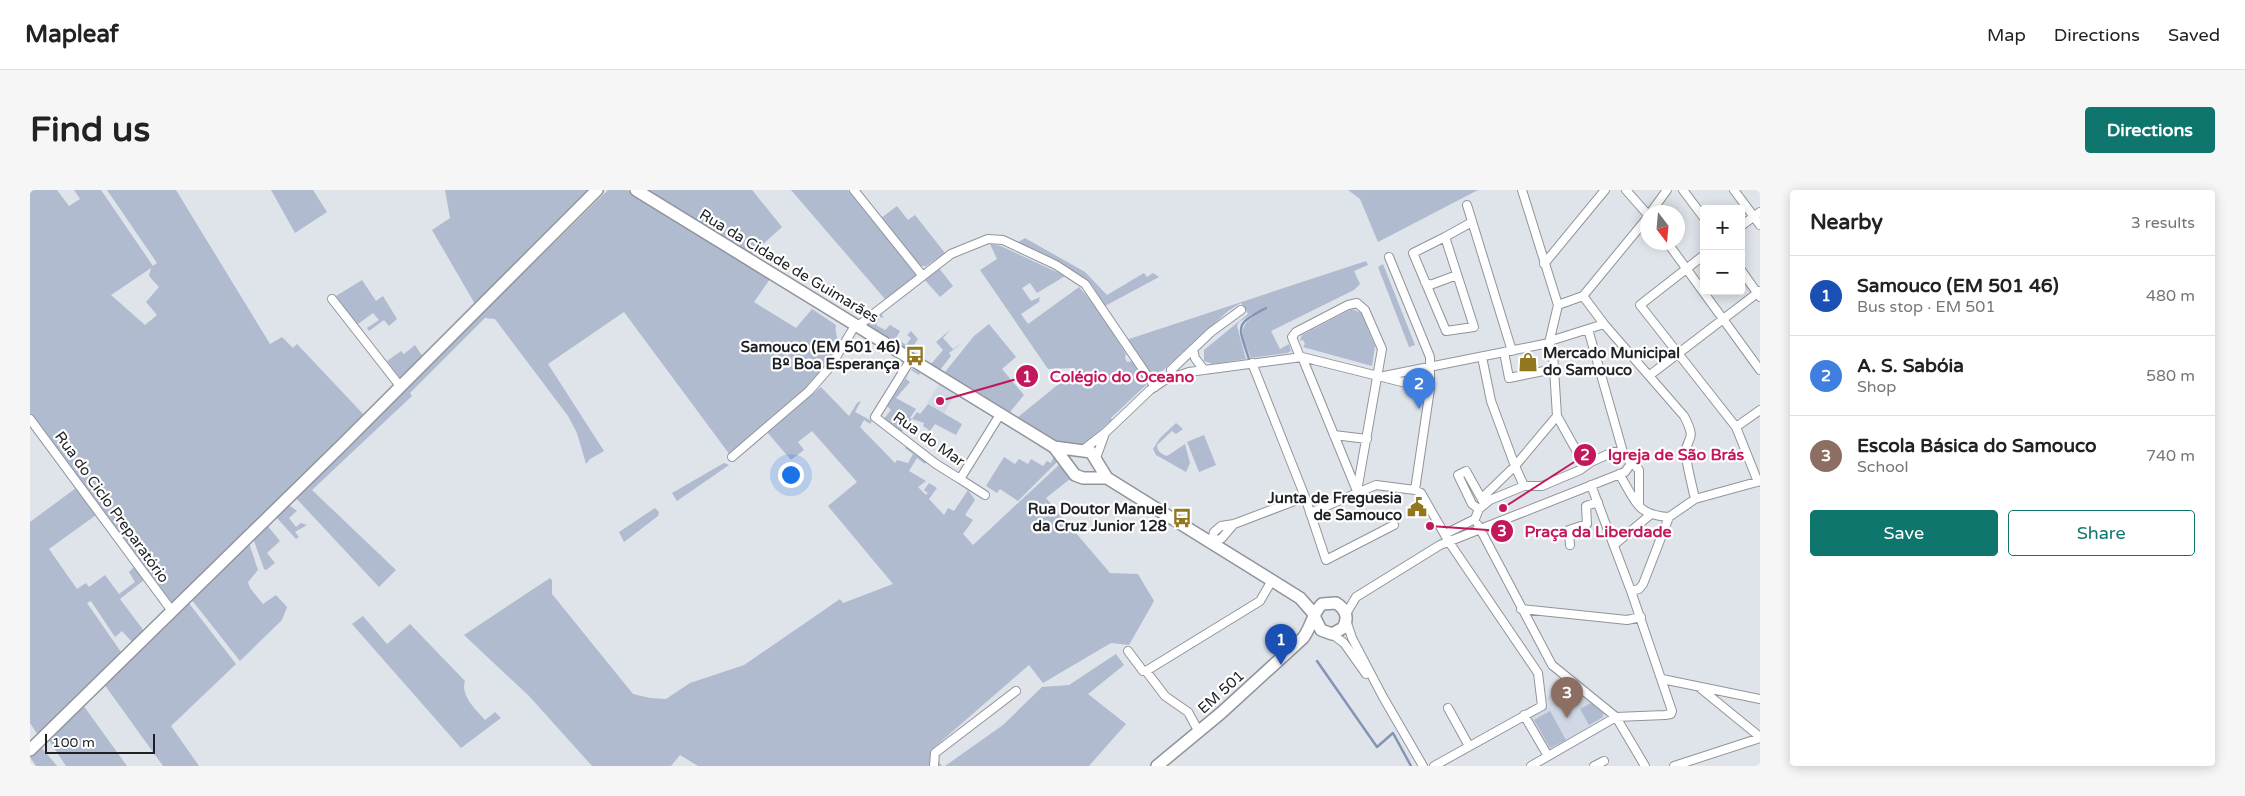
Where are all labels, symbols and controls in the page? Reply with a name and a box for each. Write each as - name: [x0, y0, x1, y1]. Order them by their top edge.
- text: Mapleaf: [25, 20, 119, 49]
- text: Map: [1987, 24, 2026, 46]
- text: Directions: [2054, 24, 2140, 46]
- text: Saved: [2168, 24, 2220, 46]
- button: Directions: [2085, 107, 2215, 153]
- text: Find us: [30, 109, 150, 151]
- street label: Rua da Cidade de Guimarães: [696, 205, 882, 327]
- north arrow: [1640, 205, 1685, 250]
- map controls: [1700, 205, 1745, 295]
- button: +: [1700, 205, 1745, 250]
- text: Nearby: [1810, 210, 1883, 235]
- text: 3 results: [2131, 213, 2195, 233]
- button: −: [1700, 250, 1745, 295]
- text: Samouco (EM 501 46): [1857, 275, 2059, 297]
- text: 1: [1821, 286, 1831, 306]
- text: 480 m: [2146, 286, 2195, 306]
- text: Bus stop · EM 501: [1857, 297, 1995, 317]
- place label: Samouco (EM 501 46) Bº Boa Esperança: [741, 338, 900, 374]
- place label: Mercado Municipal do Samouco: [1543, 344, 1680, 379]
- bus stop icon: Samouco (EM 501 46) Bº Boa Esperança: [904, 345, 926, 367]
- shop icon: Mercado Municipal do Samouco: [1517, 351, 1539, 373]
- text: A. S. Sabóia: [1857, 355, 1964, 377]
- callout: Colégio do Oceano: [1015, 361, 1204, 392]
- text: 2: [1821, 366, 1831, 386]
- text: 580 m: [2146, 366, 2195, 386]
- text: Colégio do Oceano: [1050, 367, 1194, 387]
- text: 1: [1022, 368, 1032, 386]
- pin: 2: [1403, 368, 1435, 409]
- text: Shop: [1857, 377, 1896, 397]
- street label: Rua do Mar: [890, 408, 968, 470]
- street label: Rua do Ciclo Preparatório: [51, 428, 173, 586]
- text: Escola Básica do Samouco: [1857, 435, 2097, 457]
- callout: Igreja de São Brás: [1573, 439, 1754, 470]
- text: Igreja de São Brás: [1608, 445, 1745, 465]
- text: 2: [1580, 446, 1590, 464]
- text: 3: [1821, 446, 1831, 466]
- text: 740 m: [2146, 446, 2195, 466]
- text: School: [1857, 457, 1909, 477]
- your location: [778, 462, 804, 488]
- place label: Junta de Freguesia de Samouco: [1267, 489, 1402, 524]
- public building icon: Junta de Freguesia de Samouco: [1406, 496, 1428, 518]
- place label: Rua Doutor Manuel da Cruz Junior 128: [1028, 500, 1168, 535]
- bus stop icon: Rua Doutor Manuel da Cruz Junior 128: [1171, 507, 1193, 529]
- button: Save: [1810, 510, 1998, 556]
- button: Share: [2008, 510, 2195, 556]
- callout: Praça da Liberdade: [1490, 516, 1682, 547]
- text: 3: [1497, 522, 1507, 540]
- text: Praça da Liberdade: [1524, 522, 1672, 542]
- pin: 1: [1265, 624, 1297, 665]
- street label: EM 501: [1194, 666, 1248, 718]
- pin: 3: [1551, 677, 1583, 718]
- scale bar: [45, 731, 155, 754]
- text: 100 m: [52, 734, 95, 751]

